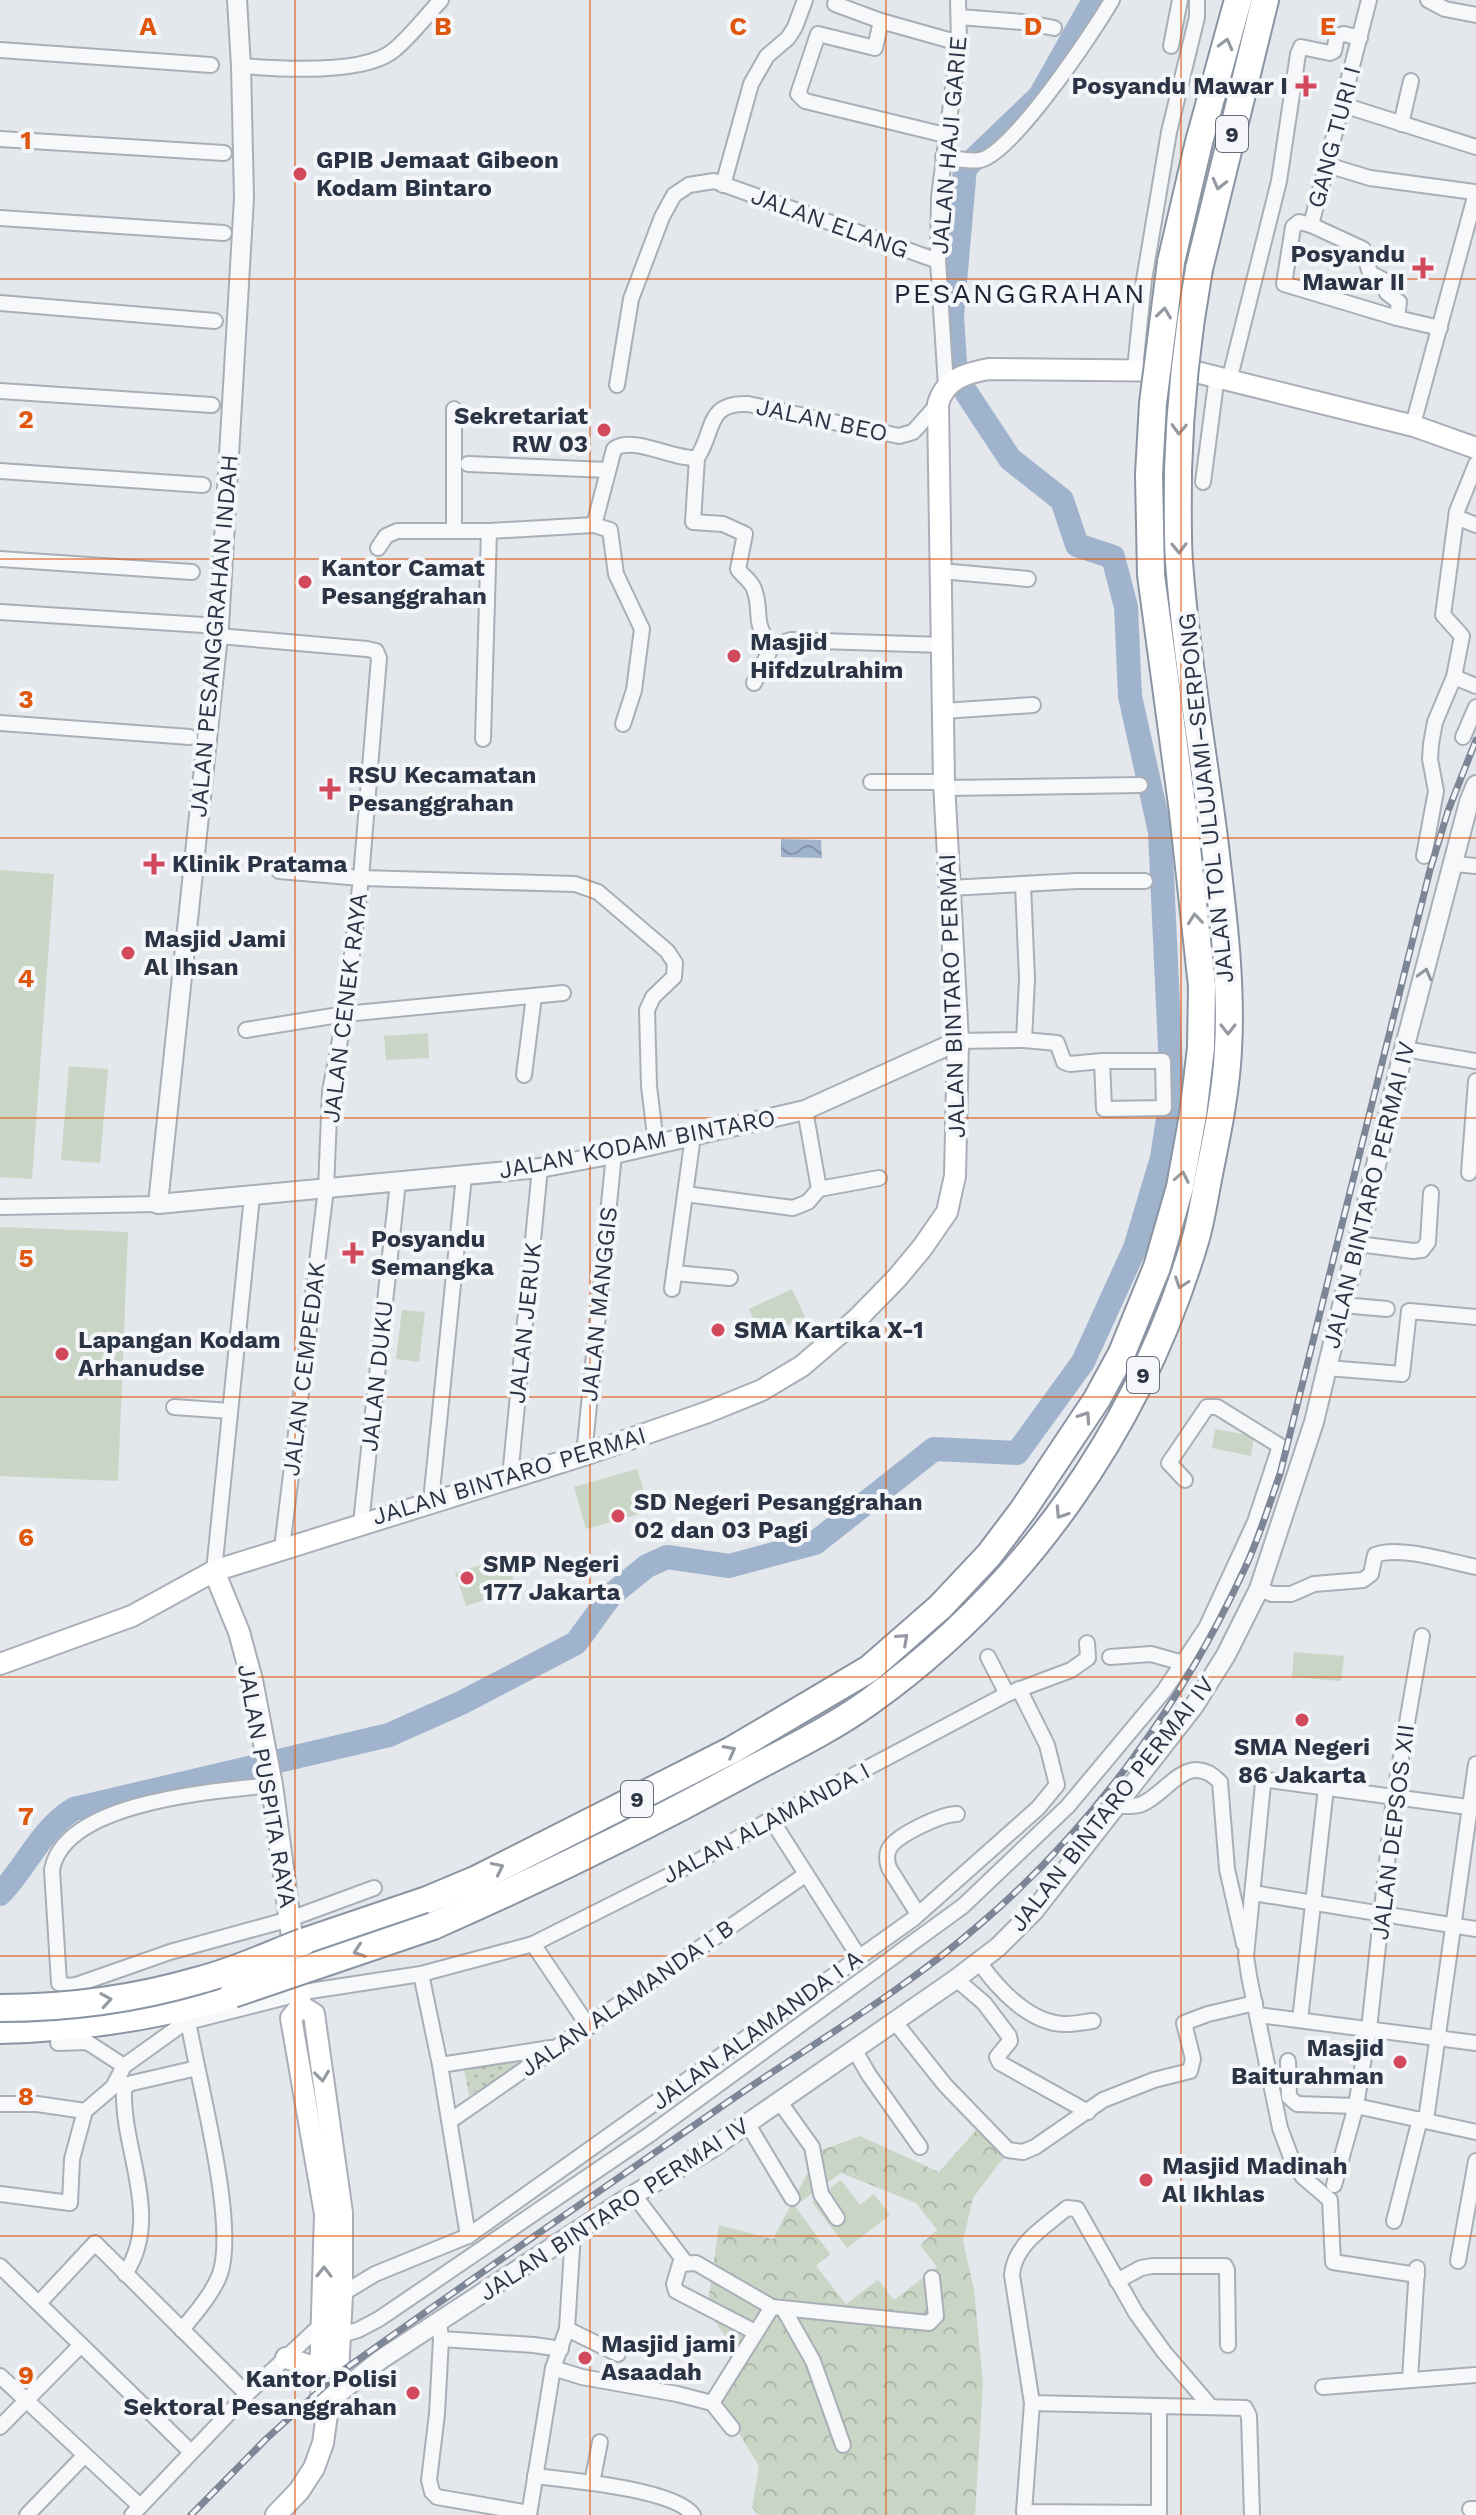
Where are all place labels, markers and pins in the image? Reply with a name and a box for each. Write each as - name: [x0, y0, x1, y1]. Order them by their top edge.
- place label: Posyandu Mawar I: [1072, 72, 1288, 100]
- marker: Posyandu Mawar I: [1295, 75, 1317, 97]
- place label: GPIB Jemaat Gibeon Kodam Bintaro: [316, 146, 559, 202]
- marker: GPIB Jemaat Gibeon Kodam Bintaro: [291, 165, 309, 183]
- place label: Posyandu Mawar II: [1291, 240, 1405, 296]
- marker: Posyandu Mawar II: [1412, 257, 1434, 279]
- place label: Sekretariat RW 03: [454, 402, 588, 458]
- marker: Sekretariat RW 03: [595, 421, 613, 439]
- place label: Kantor Camat Pesanggrahan: [321, 554, 487, 610]
- marker: Kantor Camat Pesanggrahan: [296, 573, 314, 591]
- place label: Masjid Hifdzulrahim: [750, 628, 903, 684]
- marker: Masjid Hifdzulrahim: [725, 647, 743, 665]
- place label: RSU Kecamatan Pesanggrahan: [348, 761, 536, 817]
- marker: RSU Kecamatan Pesanggrahan: [319, 778, 341, 800]
- place label: Klinik Pratama: [172, 850, 348, 878]
- marker: Klinik Pratama: [143, 853, 165, 875]
- place label: Masjid Jami Al Ihsan: [144, 925, 286, 981]
- marker: Masjid Jami Al Ihsan: [119, 944, 137, 962]
- place label: Posyandu Semangka: [371, 1225, 494, 1281]
- marker: Posyandu Semangka: [342, 1242, 364, 1264]
- place label: SMA Kartika X-1: [734, 1316, 924, 1344]
- marker: SMA Kartika X-1: [709, 1321, 727, 1339]
- place label: Lapangan Kodam Arhanudse: [78, 1326, 281, 1382]
- marker: Lapangan Kodam Arhanudse: [53, 1345, 71, 1363]
- place label: SD Negeri Pesanggrahan 02 dan 03 Pagi: [634, 1488, 923, 1544]
- marker: SD Negeri Pesanggrahan 02 dan 03 Pagi: [609, 1507, 627, 1525]
- place label: SMP Negeri 177 Jakarta: [483, 1550, 620, 1606]
- marker: SMP Negeri 177 Jakarta: [458, 1569, 476, 1587]
- marker: SMA Negeri 86 Jakarta: [1293, 1711, 1311, 1729]
- place label: SMA Negeri 86 Jakarta: [1234, 1733, 1370, 1789]
- place label: Masjid Baiturahman: [1231, 2034, 1384, 2090]
- marker: Masjid Baiturahman: [1391, 2053, 1409, 2071]
- place label: Masjid Madinah Al Ikhlas: [1162, 2152, 1348, 2208]
- marker: Masjid Madinah Al Ikhlas: [1137, 2171, 1155, 2189]
- place label: Masjid jami Asaadah: [601, 2330, 736, 2386]
- marker: Masjid jami Asaadah: [576, 2349, 594, 2367]
- place label: Kantor Polisi Sektoral Pesanggrahan: [124, 2365, 397, 2421]
- marker: Kantor Polisi Sektoral Pesanggrahan: [404, 2384, 422, 2402]

